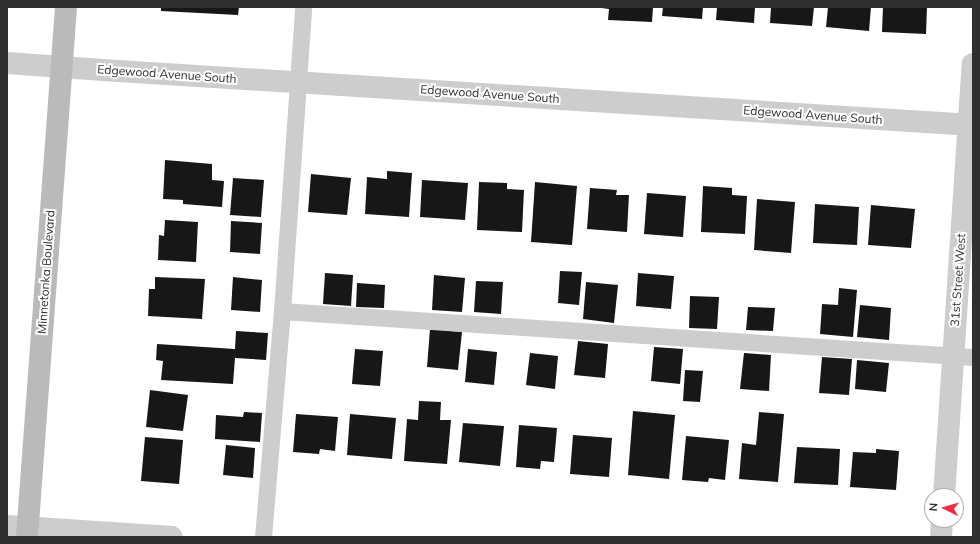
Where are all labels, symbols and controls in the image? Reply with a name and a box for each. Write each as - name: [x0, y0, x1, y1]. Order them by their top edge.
- street label: Edgewood Avenue South: [97, 62, 237, 86]
- street label: Edgewood Avenue South: [420, 82, 560, 106]
- street label: Edgewood Avenue South: [743, 103, 883, 127]
- street label: Minnetonka Boulevard: [34, 209, 58, 335]
- street label: 31st Street West: [948, 233, 968, 327]
- north arrow: [924, 488, 964, 528]
- text: N: [926, 502, 940, 512]

